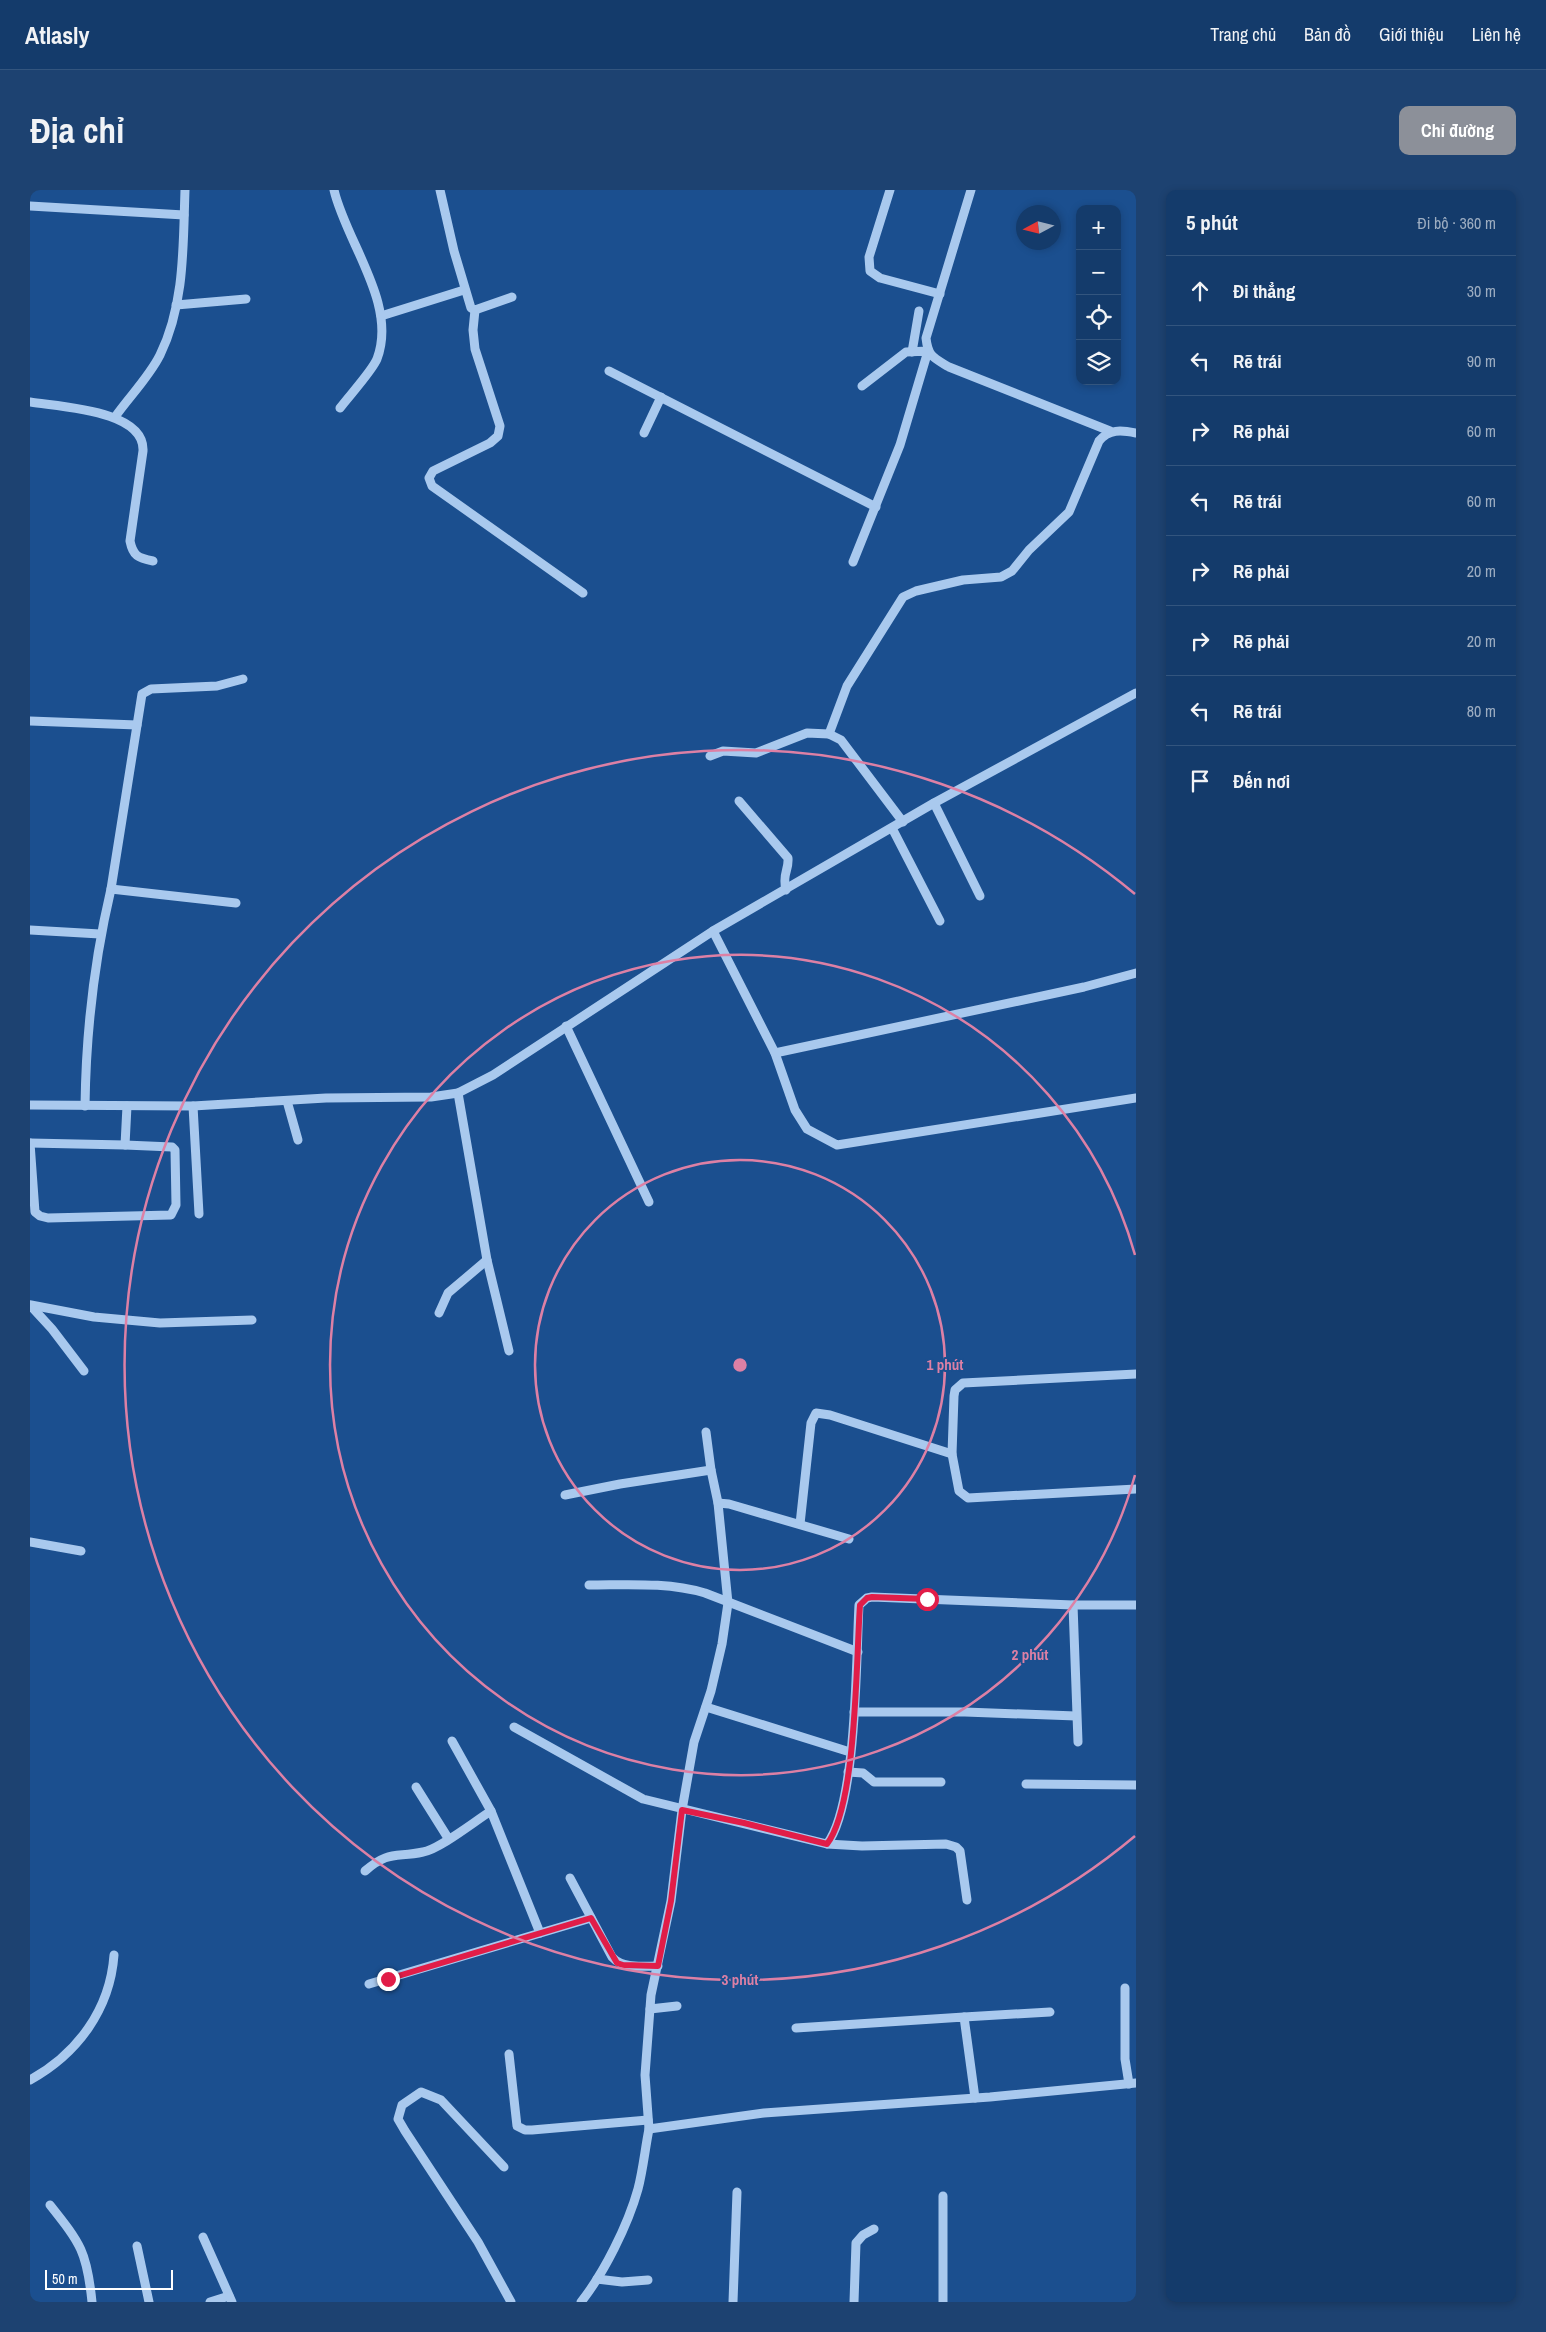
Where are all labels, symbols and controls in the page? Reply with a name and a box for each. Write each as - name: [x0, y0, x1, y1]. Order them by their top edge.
- text: Atlasly: [25, 19, 90, 51]
- text: Trang chủ: [1210, 22, 1276, 47]
- text: Bản đồ: [1304, 22, 1351, 47]
- text: Giới thiệu: [1379, 22, 1444, 47]
- text: Liên hệ: [1472, 22, 1521, 47]
- button: Chỉ đường: [1399, 106, 1516, 155]
- text: Địa chỉ: [30, 107, 124, 154]
- north arrow: [1016, 205, 1061, 250]
- map controls: [1076, 205, 1121, 385]
- button: +: [1076, 205, 1121, 250]
- text: 5 phút: [1186, 208, 1238, 237]
- text: Đi bộ · 360 m: [1417, 212, 1496, 234]
- button: −: [1076, 250, 1121, 295]
- icon: ahead: [1186, 277, 1214, 305]
- text: Đi thẳng: [1233, 278, 1295, 304]
- text: 30 m: [1467, 280, 1496, 302]
- button: locate: [1076, 295, 1121, 340]
- button: layers: [1076, 340, 1121, 385]
- icon: left: [1186, 347, 1214, 375]
- text: Rẽ trái: [1233, 348, 1282, 374]
- text: 90 m: [1467, 350, 1496, 372]
- icon: right: [1186, 417, 1214, 445]
- text: Rẽ phải: [1233, 418, 1289, 444]
- text: 60 m: [1467, 420, 1496, 442]
- icon: left: [1186, 487, 1214, 515]
- text: Rẽ trái: [1233, 488, 1282, 514]
- text: 60 m: [1467, 490, 1496, 512]
- icon: right: [1186, 557, 1214, 585]
- text: Rẽ phải: [1233, 558, 1289, 584]
- text: 20 m: [1467, 560, 1496, 582]
- icon: right: [1186, 627, 1214, 655]
- text: Rẽ phải: [1233, 628, 1289, 654]
- text: 20 m: [1467, 630, 1496, 652]
- icon: left: [1186, 697, 1214, 725]
- text: Rẽ trái: [1233, 698, 1282, 724]
- text: 80 m: [1467, 700, 1496, 722]
- icon: arrive: [1186, 767, 1214, 795]
- text: Đến nơi: [1233, 768, 1290, 794]
- text: 1 phút: [927, 1354, 963, 1375]
- centre of rings: [731, 1356, 749, 1374]
- route start: [916, 1588, 939, 1611]
- text: 2 phút: [1012, 1644, 1048, 1665]
- route end: [377, 1968, 400, 1991]
- text: 3 phút: [722, 1969, 758, 1990]
- scale bar: [45, 2267, 172, 2290]
- text: 50 m: [52, 2270, 78, 2288]

